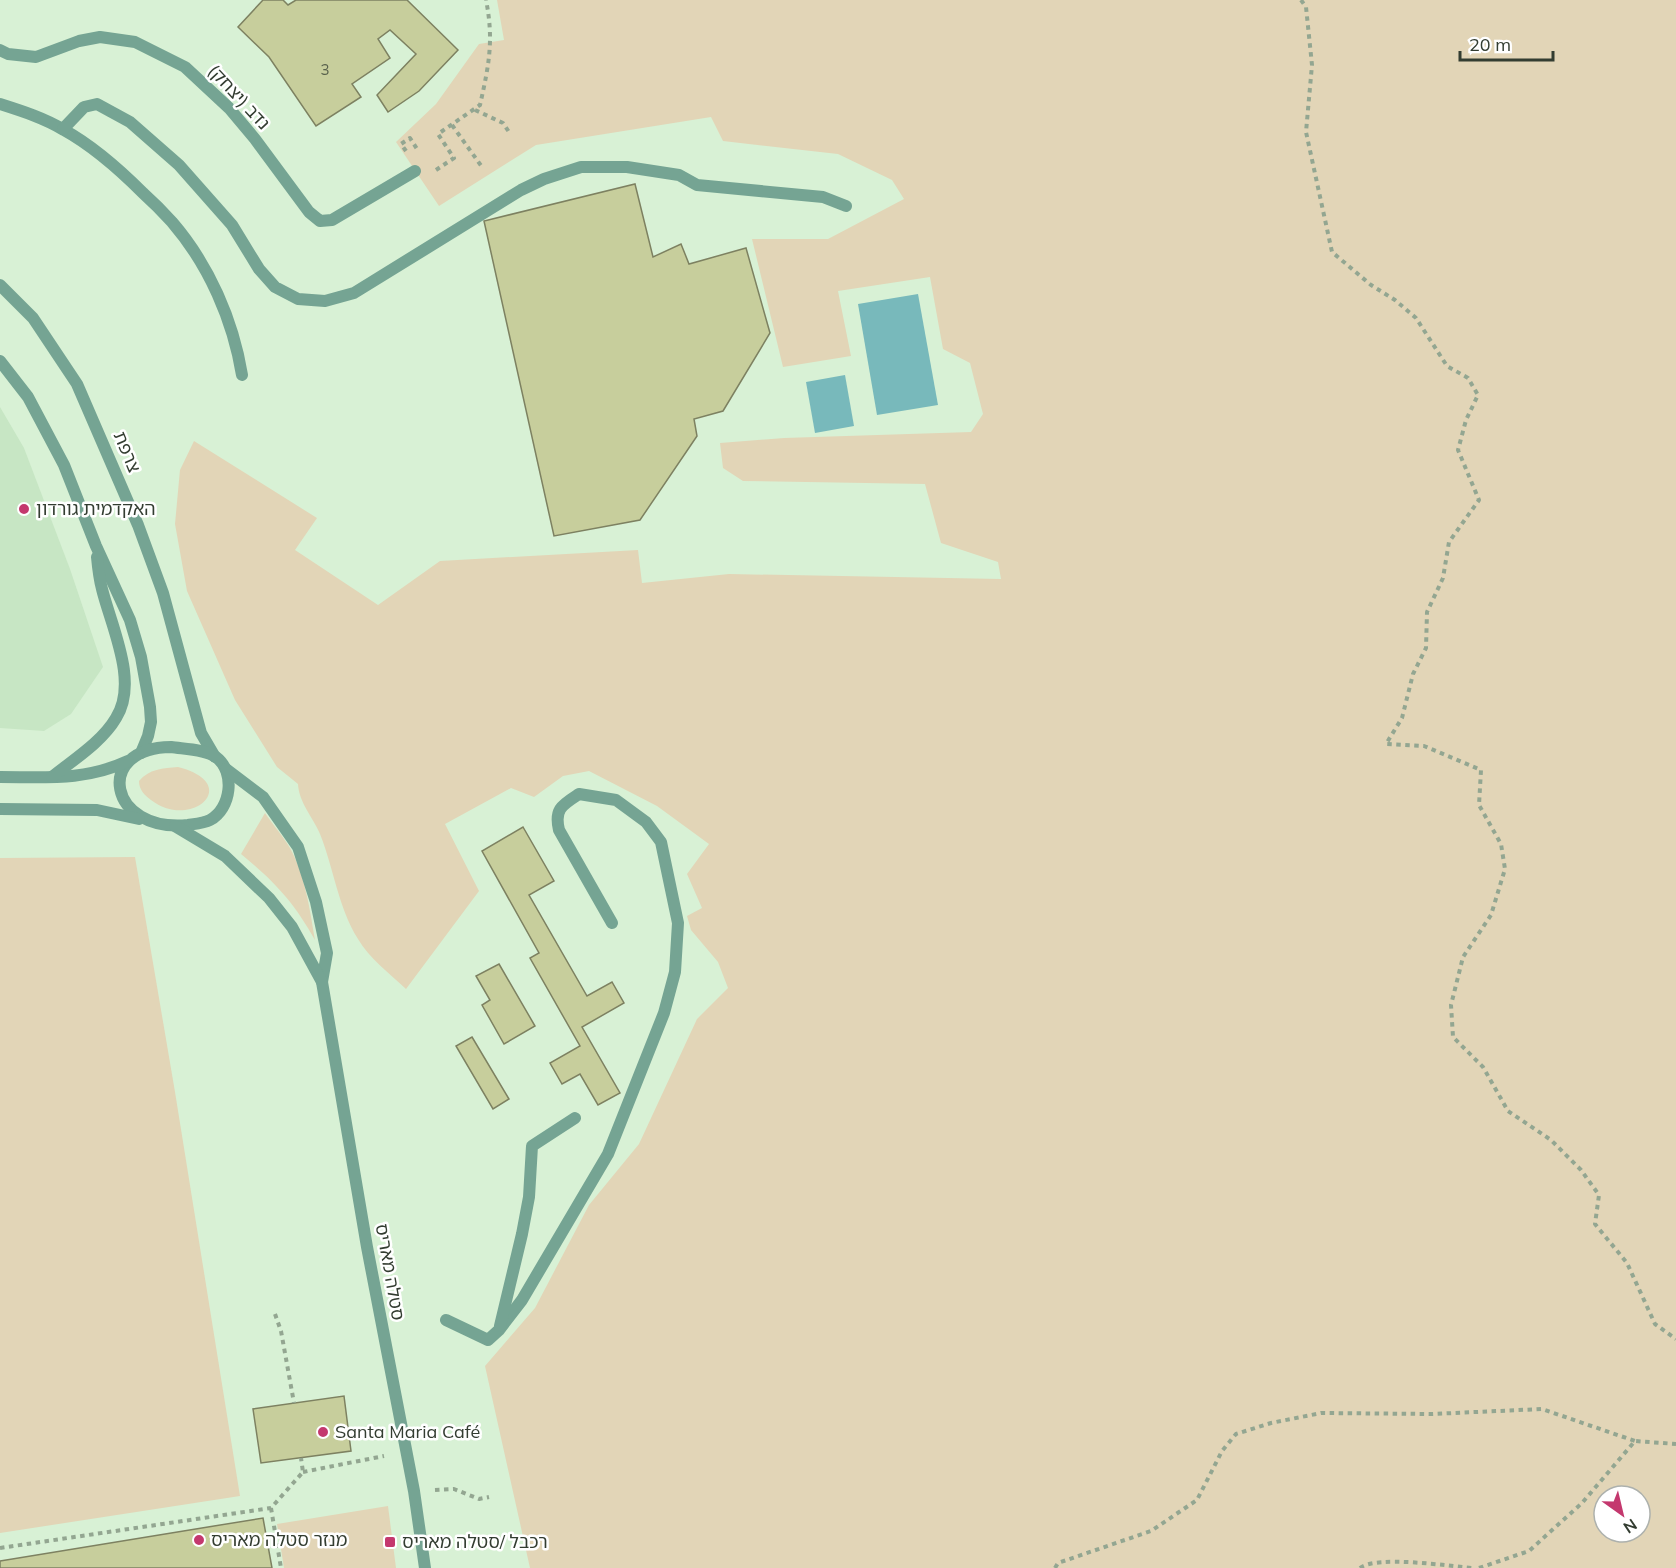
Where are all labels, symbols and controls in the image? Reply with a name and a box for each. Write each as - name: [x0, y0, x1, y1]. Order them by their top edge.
- scale bar: [1460, 24, 1553, 62]
- text: 20 m: [1469, 33, 1511, 56]
- street label: נדב (יצחק): [203, 59, 275, 134]
- house number: 3: [320, 60, 330, 79]
- street label: צרפת: [109, 428, 146, 476]
- place label: האקדמית גורדון: [36, 497, 156, 520]
- marker: האקדמית גורדון: [17, 502, 31, 516]
- street label: סטלה מאריס: [371, 1222, 410, 1322]
- place label: Santa Maria Café: [335, 1420, 480, 1443]
- marker: Santa Maria Café: [316, 1425, 330, 1439]
- north arrow: [1592, 1484, 1652, 1544]
- text: N: [1620, 1515, 1641, 1538]
- place label: מנזר סטלה מאריס: [211, 1528, 348, 1551]
- place label: רכבל /סטלה מאריס: [402, 1530, 548, 1553]
- marker: מנזר סטלה מאריס: [192, 1533, 206, 1547]
- marker: רכבל /סטלה מאריס: [383, 1535, 397, 1549]

